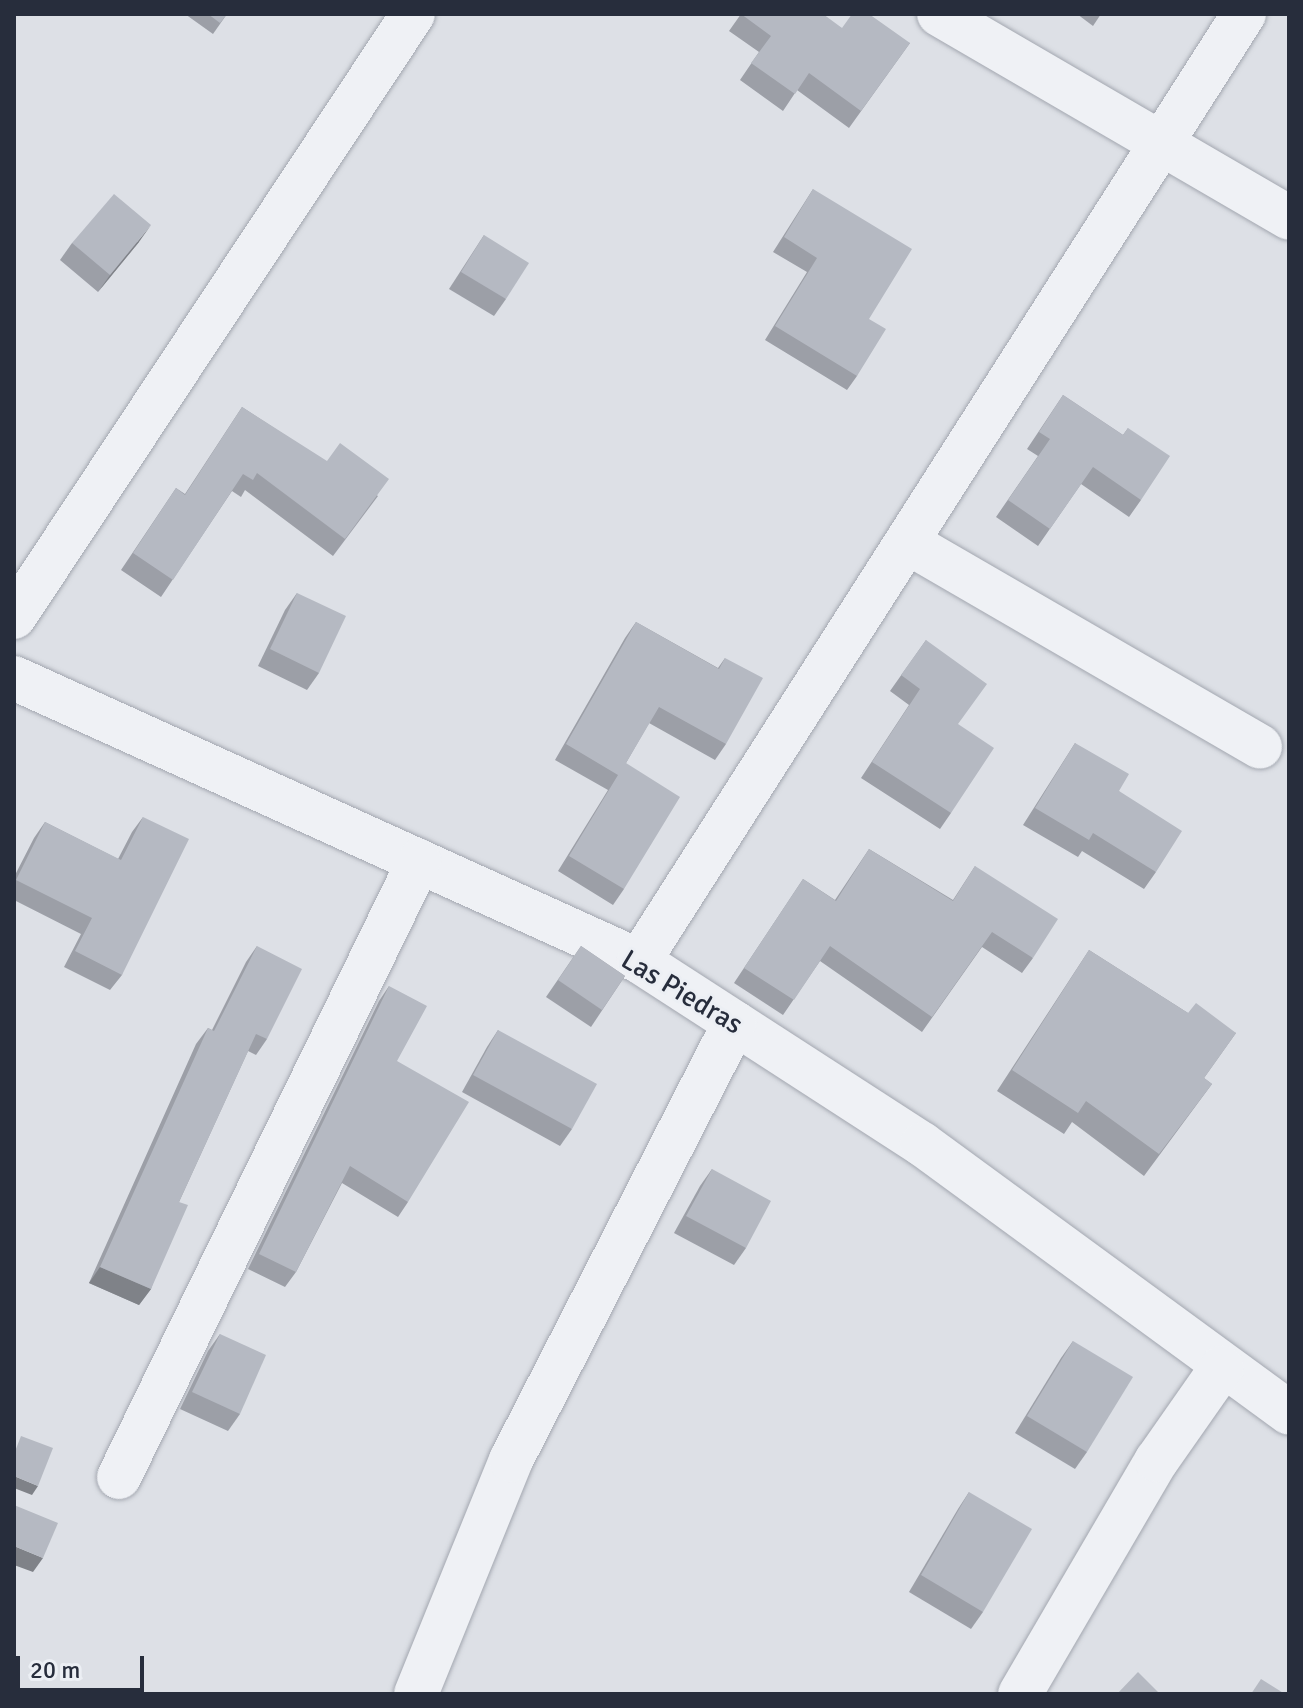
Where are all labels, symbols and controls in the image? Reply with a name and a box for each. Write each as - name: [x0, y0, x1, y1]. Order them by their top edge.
- street label: Las Piedras: [615, 943, 749, 1041]
- scale bar: [20, 1640, 148, 1690]
- text: 20 m: [30, 1655, 80, 1685]

